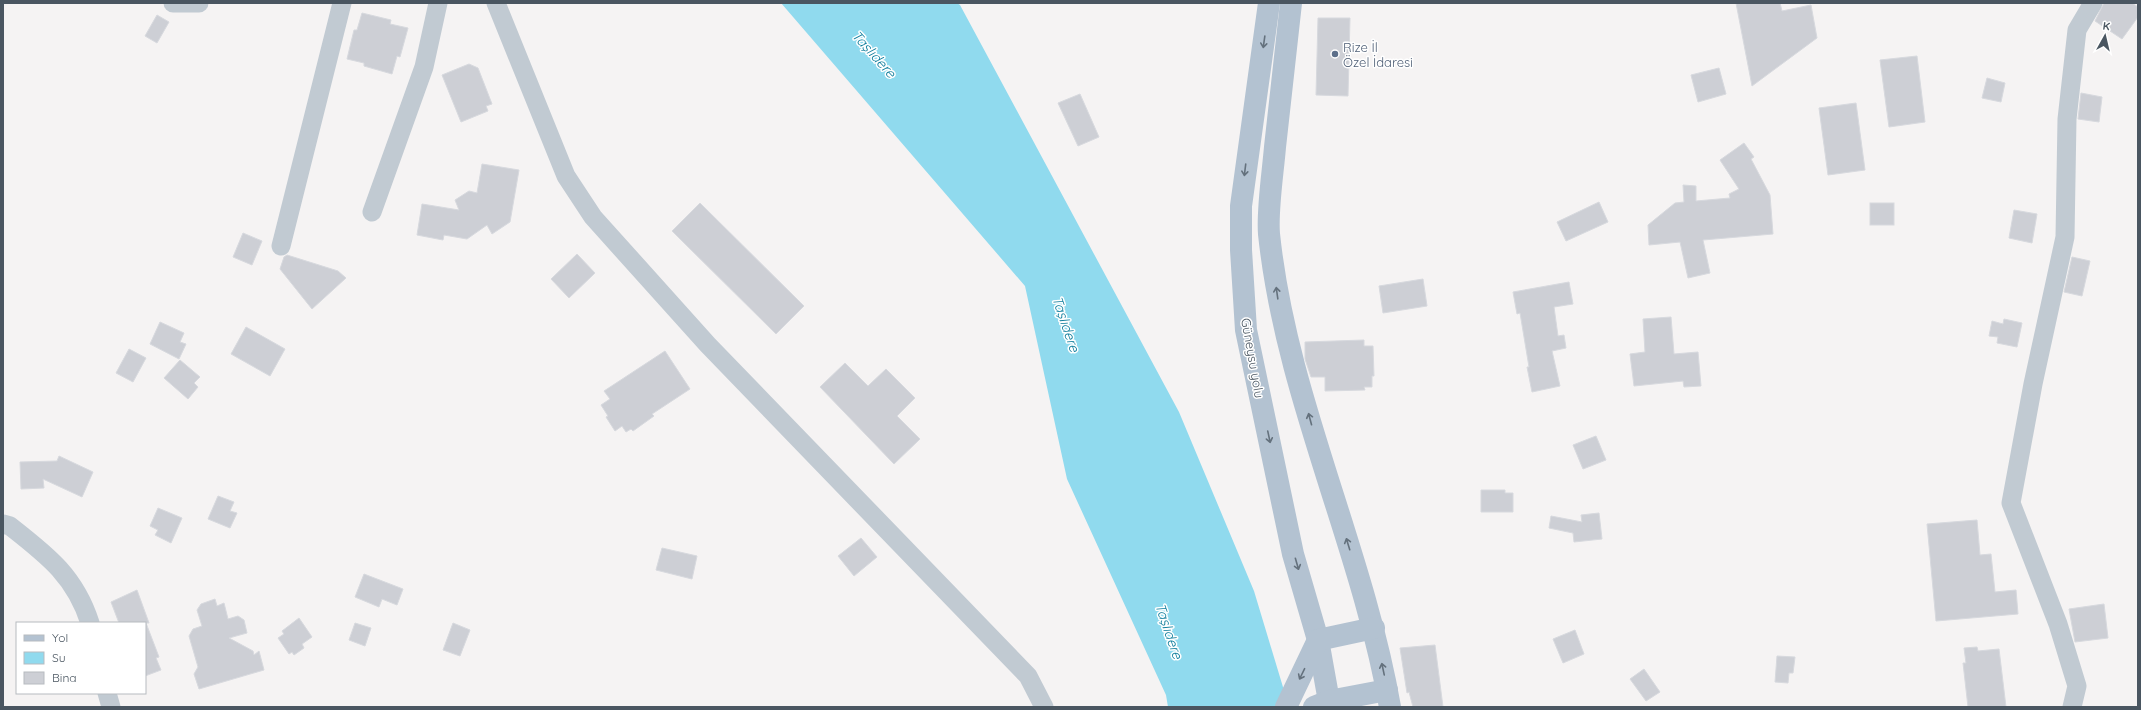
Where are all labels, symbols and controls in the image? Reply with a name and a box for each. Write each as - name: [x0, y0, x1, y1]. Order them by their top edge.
- north arrow: [2085, 16, 2125, 56]
- text: K: [2102, 19, 2111, 34]
- water label: Taşlıdere: [848, 27, 901, 82]
- one-way arrow: [1260, 35, 1268, 48]
- place label: Rize İl Özel İdaresi: [1343, 39, 1413, 70]
- marker: Rize İl Özel İdaresi: [1330, 49, 1340, 59]
- one-way arrow: [1242, 163, 1249, 176]
- one-way arrow: [1273, 287, 1281, 300]
- water label: Taşlıdere: [1048, 294, 1084, 355]
- street label: Güneysu yolu: [1238, 317, 1268, 399]
- one-way arrow: [1305, 413, 1313, 426]
- one-way arrow: [1265, 431, 1273, 444]
- one-way arrow: [1344, 537, 1351, 550]
- one-way arrow: [1293, 558, 1301, 571]
- water label: Taşlıdere: [1151, 601, 1187, 662]
- legend: [16, 622, 146, 694]
- text: Yol: [52, 630, 68, 645]
- text: Su: [52, 650, 66, 665]
- one-way arrow: [1378, 663, 1386, 676]
- one-way arrow: [1298, 668, 1305, 680]
- text: Bina: [52, 670, 77, 685]

